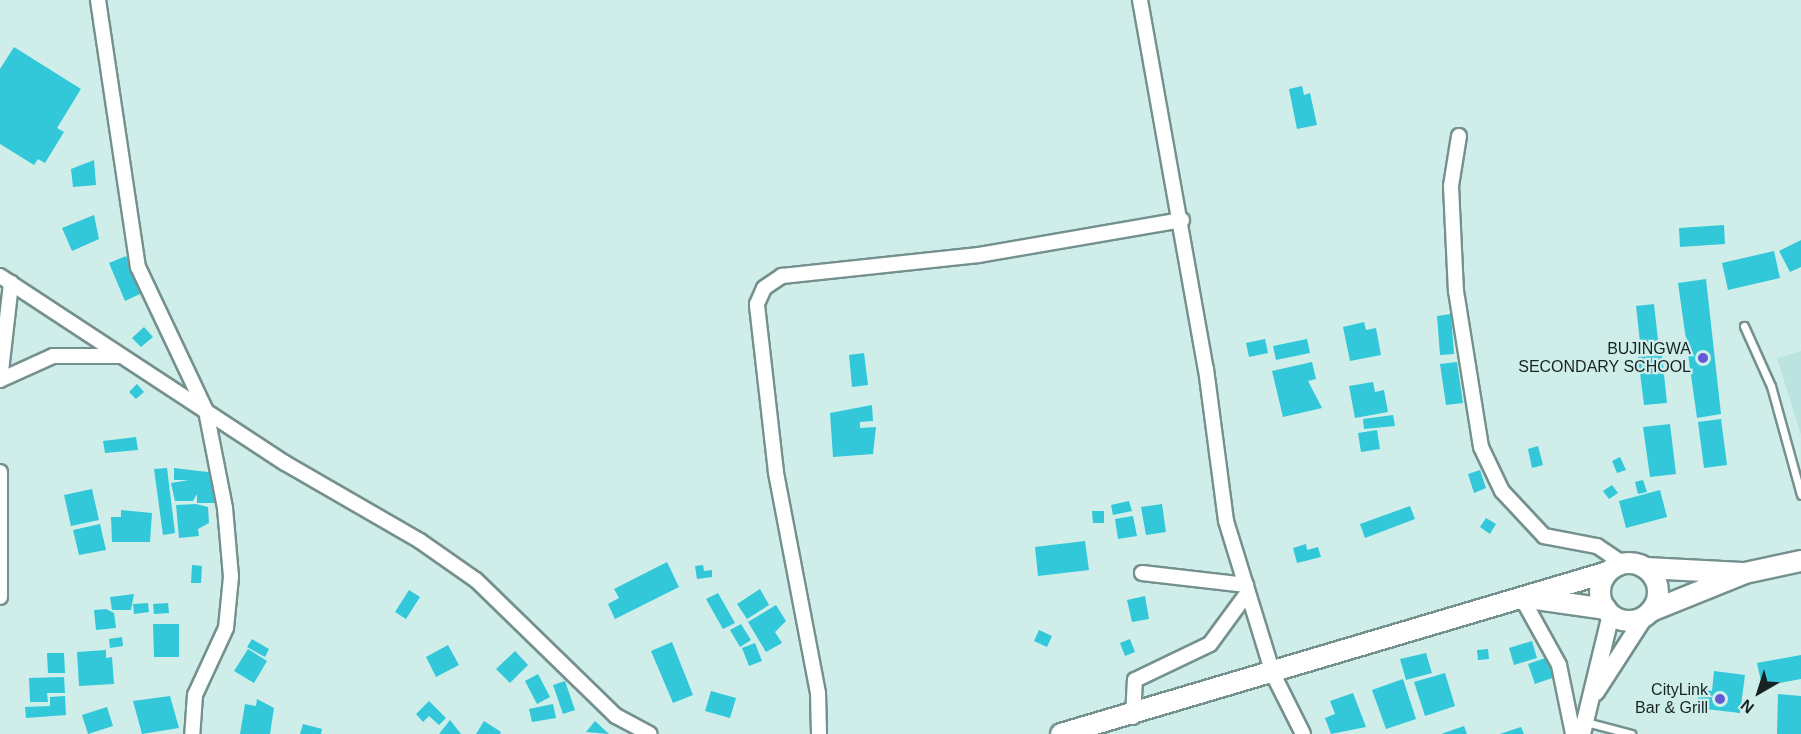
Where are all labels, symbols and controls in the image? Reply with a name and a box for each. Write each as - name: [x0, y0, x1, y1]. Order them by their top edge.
- place label: BUJINGWA SECONDARY SCHOOL: [1518, 339, 1691, 377]
- marker: BUJINGWA SECONDARY SCHOOL: [1696, 351, 1710, 365]
- north arrow: [1729, 662, 1789, 722]
- place label: CityLink Bar & Grill: [1635, 680, 1708, 718]
- marker: CityLink Bar & Grill: [1713, 692, 1727, 706]
- text: N: [1738, 696, 1757, 717]

